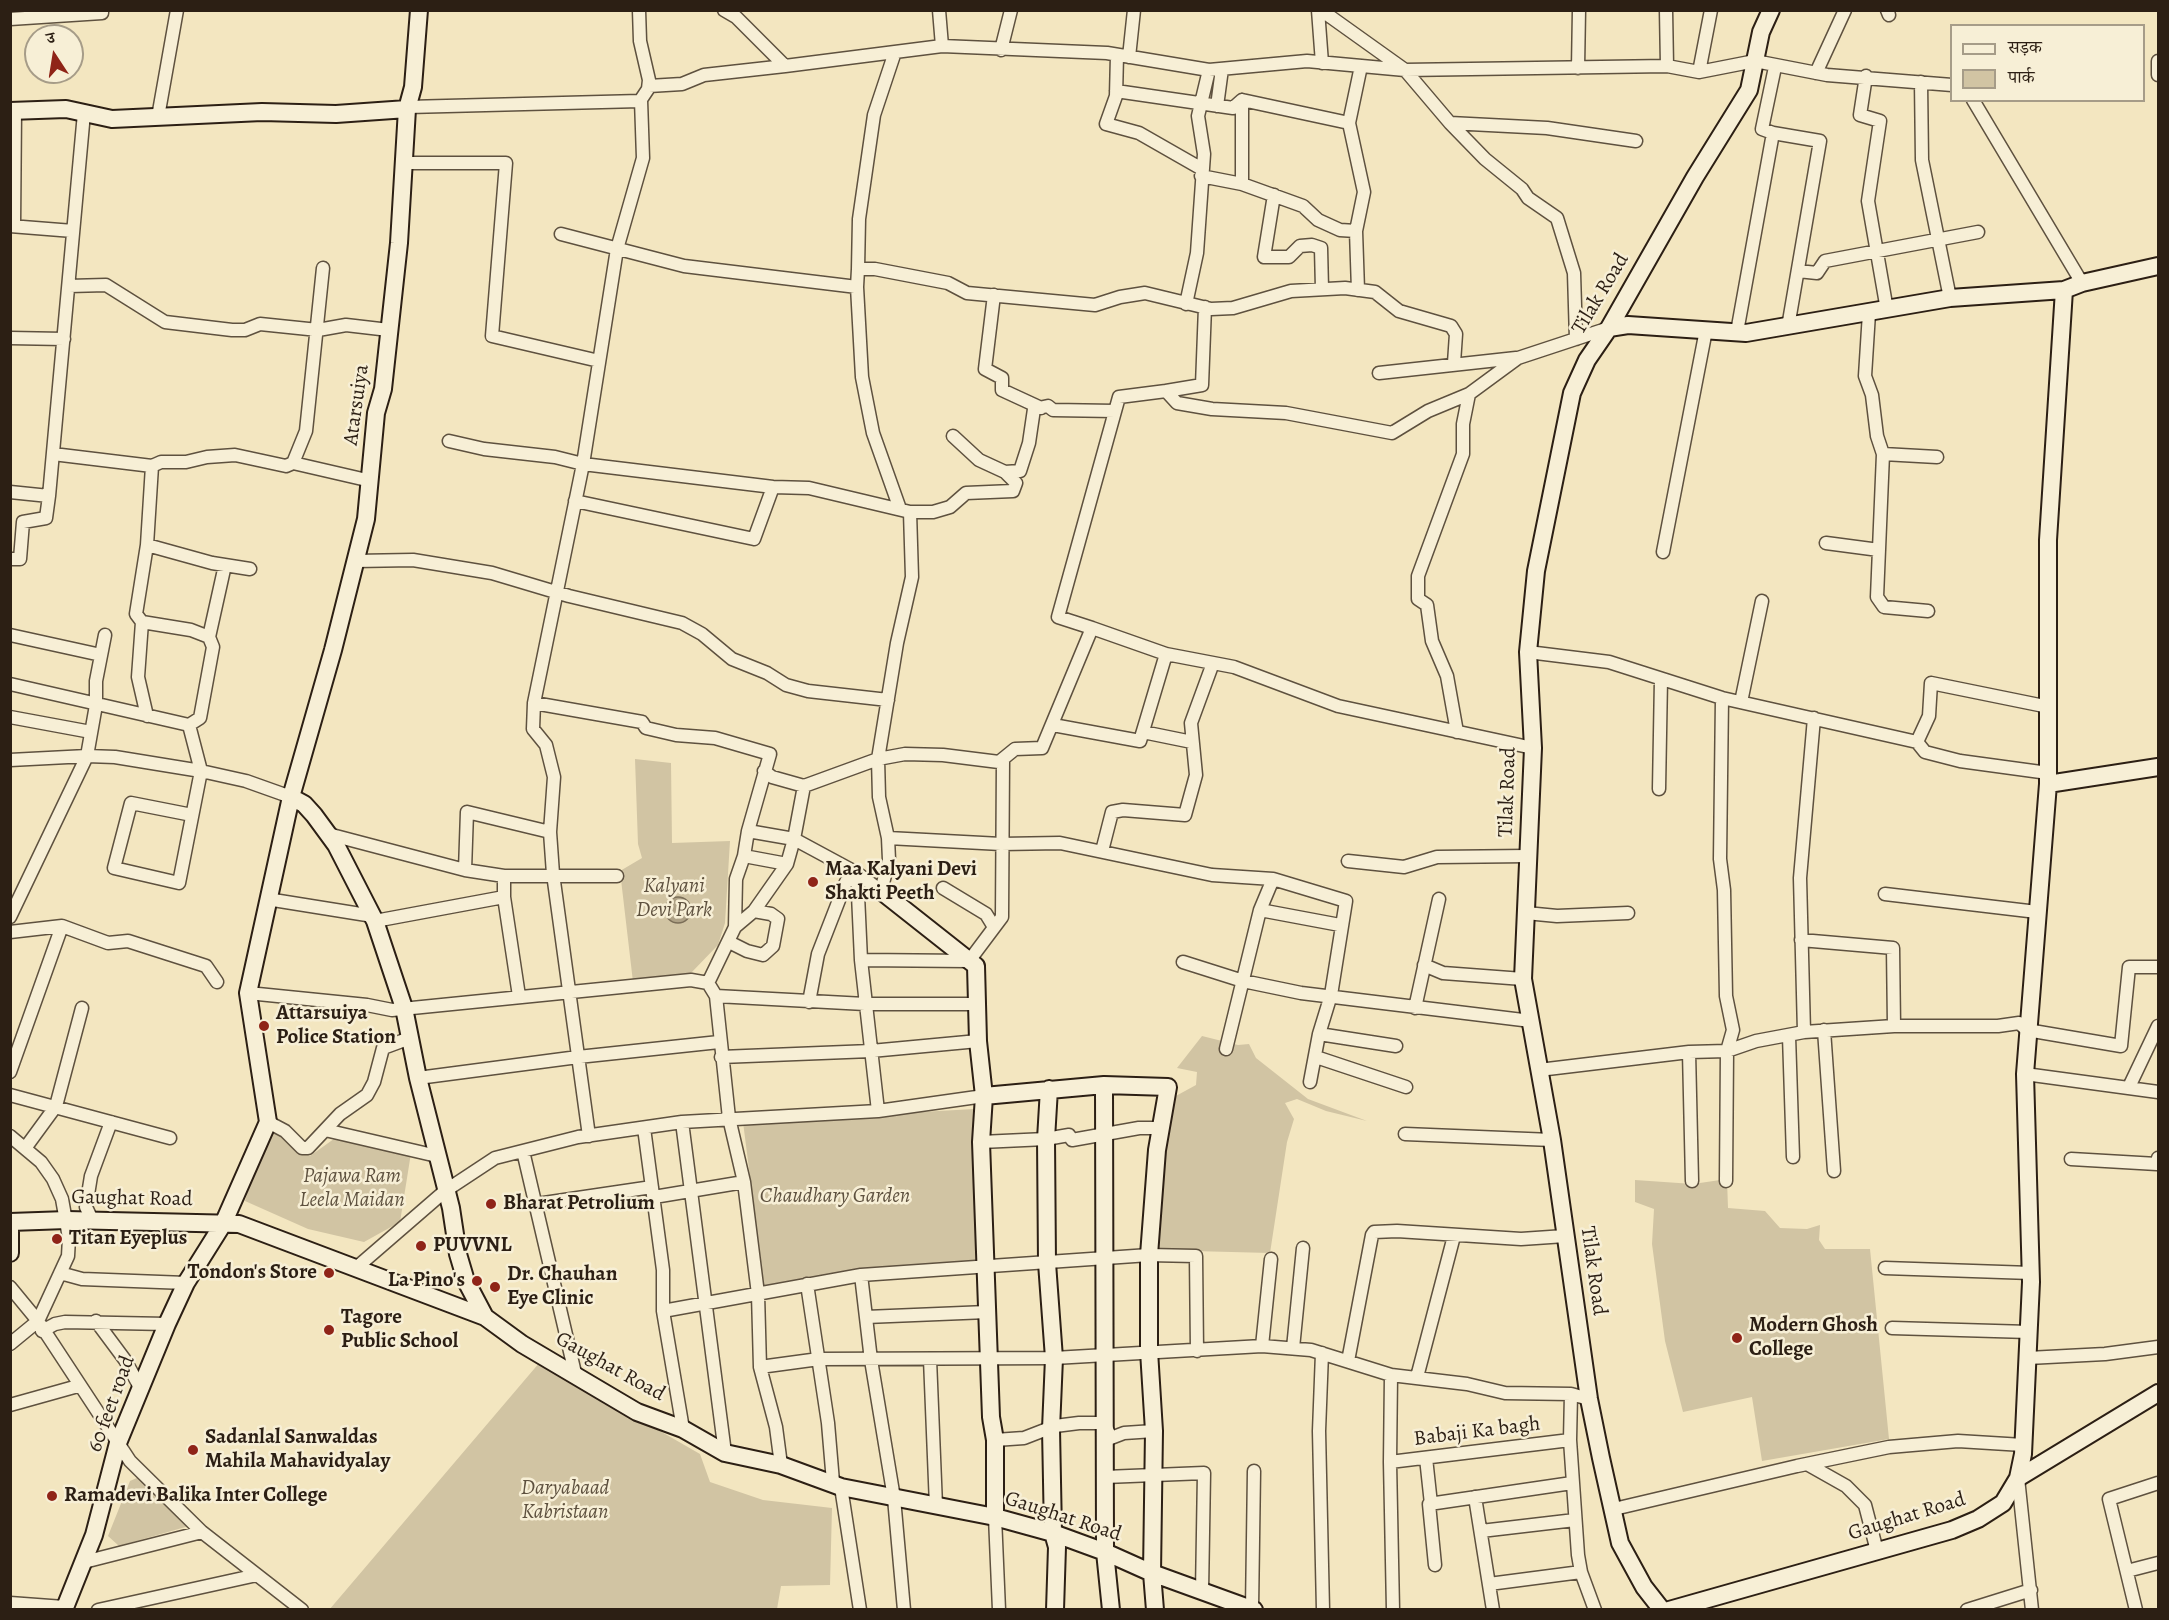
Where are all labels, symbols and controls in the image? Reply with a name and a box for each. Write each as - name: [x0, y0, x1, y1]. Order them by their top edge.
- north arrow: [24, 24, 84, 84]
- legend: [1950, 24, 2145, 102]
- text: उ: [44, 27, 57, 50]
- text: सड़क: [2008, 35, 2042, 59]
- text: पार्क: [2008, 65, 2035, 89]
- street label: Tilak Road: [1567, 249, 1635, 339]
- street label: Atarsuiya: [339, 363, 375, 447]
- street label: Tilak Road: [1494, 747, 1522, 837]
- place label: Maa Kalyani Devi Shakti Peeth: [825, 857, 977, 907]
- park label: Kalyani Devi Park: [636, 874, 712, 924]
- marker: Maa Kalyani Devi Shakti Peeth: [806, 875, 820, 889]
- place label: Attarsuiya Police Station: [276, 1001, 396, 1051]
- marker: Attarsuiya Police Station: [257, 1019, 271, 1033]
- park label: Pajawa Ram Leela Maidan: [299, 1164, 405, 1214]
- park label: Chaudhary Garden: [760, 1184, 910, 1210]
- street label: Gaughat Road: [71, 1185, 193, 1213]
- place label: Bharat Petrolium: [503, 1191, 655, 1217]
- marker: Bharat Petrolium: [484, 1197, 498, 1211]
- street label: Tilak Road: [1574, 1225, 1612, 1317]
- place label: Titan Eyeplus: [69, 1226, 187, 1252]
- marker: Titan Eyeplus: [50, 1232, 64, 1246]
- place label: PUVVNL: [433, 1233, 512, 1259]
- marker: PUVVNL: [414, 1239, 428, 1253]
- place label: Tondon's Store: [188, 1260, 317, 1286]
- place label: Dr. Chauhan Eye Clinic: [507, 1262, 618, 1312]
- marker: Tondon's Store: [322, 1266, 336, 1280]
- place label: La Pino's: [388, 1268, 465, 1294]
- marker: La Pino's: [470, 1274, 484, 1288]
- marker: Dr. Chauhan Eye Clinic: [488, 1280, 502, 1294]
- place label: Tagore Public School: [341, 1305, 458, 1355]
- place label: Modern Ghosh College: [1749, 1313, 1878, 1363]
- marker: Tagore Public School: [322, 1323, 336, 1337]
- street label: Gaughat Road: [551, 1327, 669, 1407]
- marker: Modern Ghosh College: [1730, 1331, 1744, 1345]
- street label: 60 feet road: [83, 1352, 141, 1456]
- street label: Babaji Ka bagh: [1412, 1412, 1542, 1452]
- place label: Sadanlal Sanwaldas Mahila Mahavidyalay: [205, 1425, 390, 1475]
- marker: Sadanlal Sanwaldas Mahila Mahavidyalay: [186, 1443, 200, 1457]
- park label: Daryabaad Kabristaan: [521, 1476, 609, 1526]
- place label: Ramadevi Balika Inter College: [64, 1483, 328, 1509]
- street label: Gaughat Road: [1001, 1486, 1125, 1548]
- street label: Gaughat Road: [1845, 1487, 1969, 1547]
- marker: Ramadevi Balika Inter College: [45, 1489, 59, 1503]

